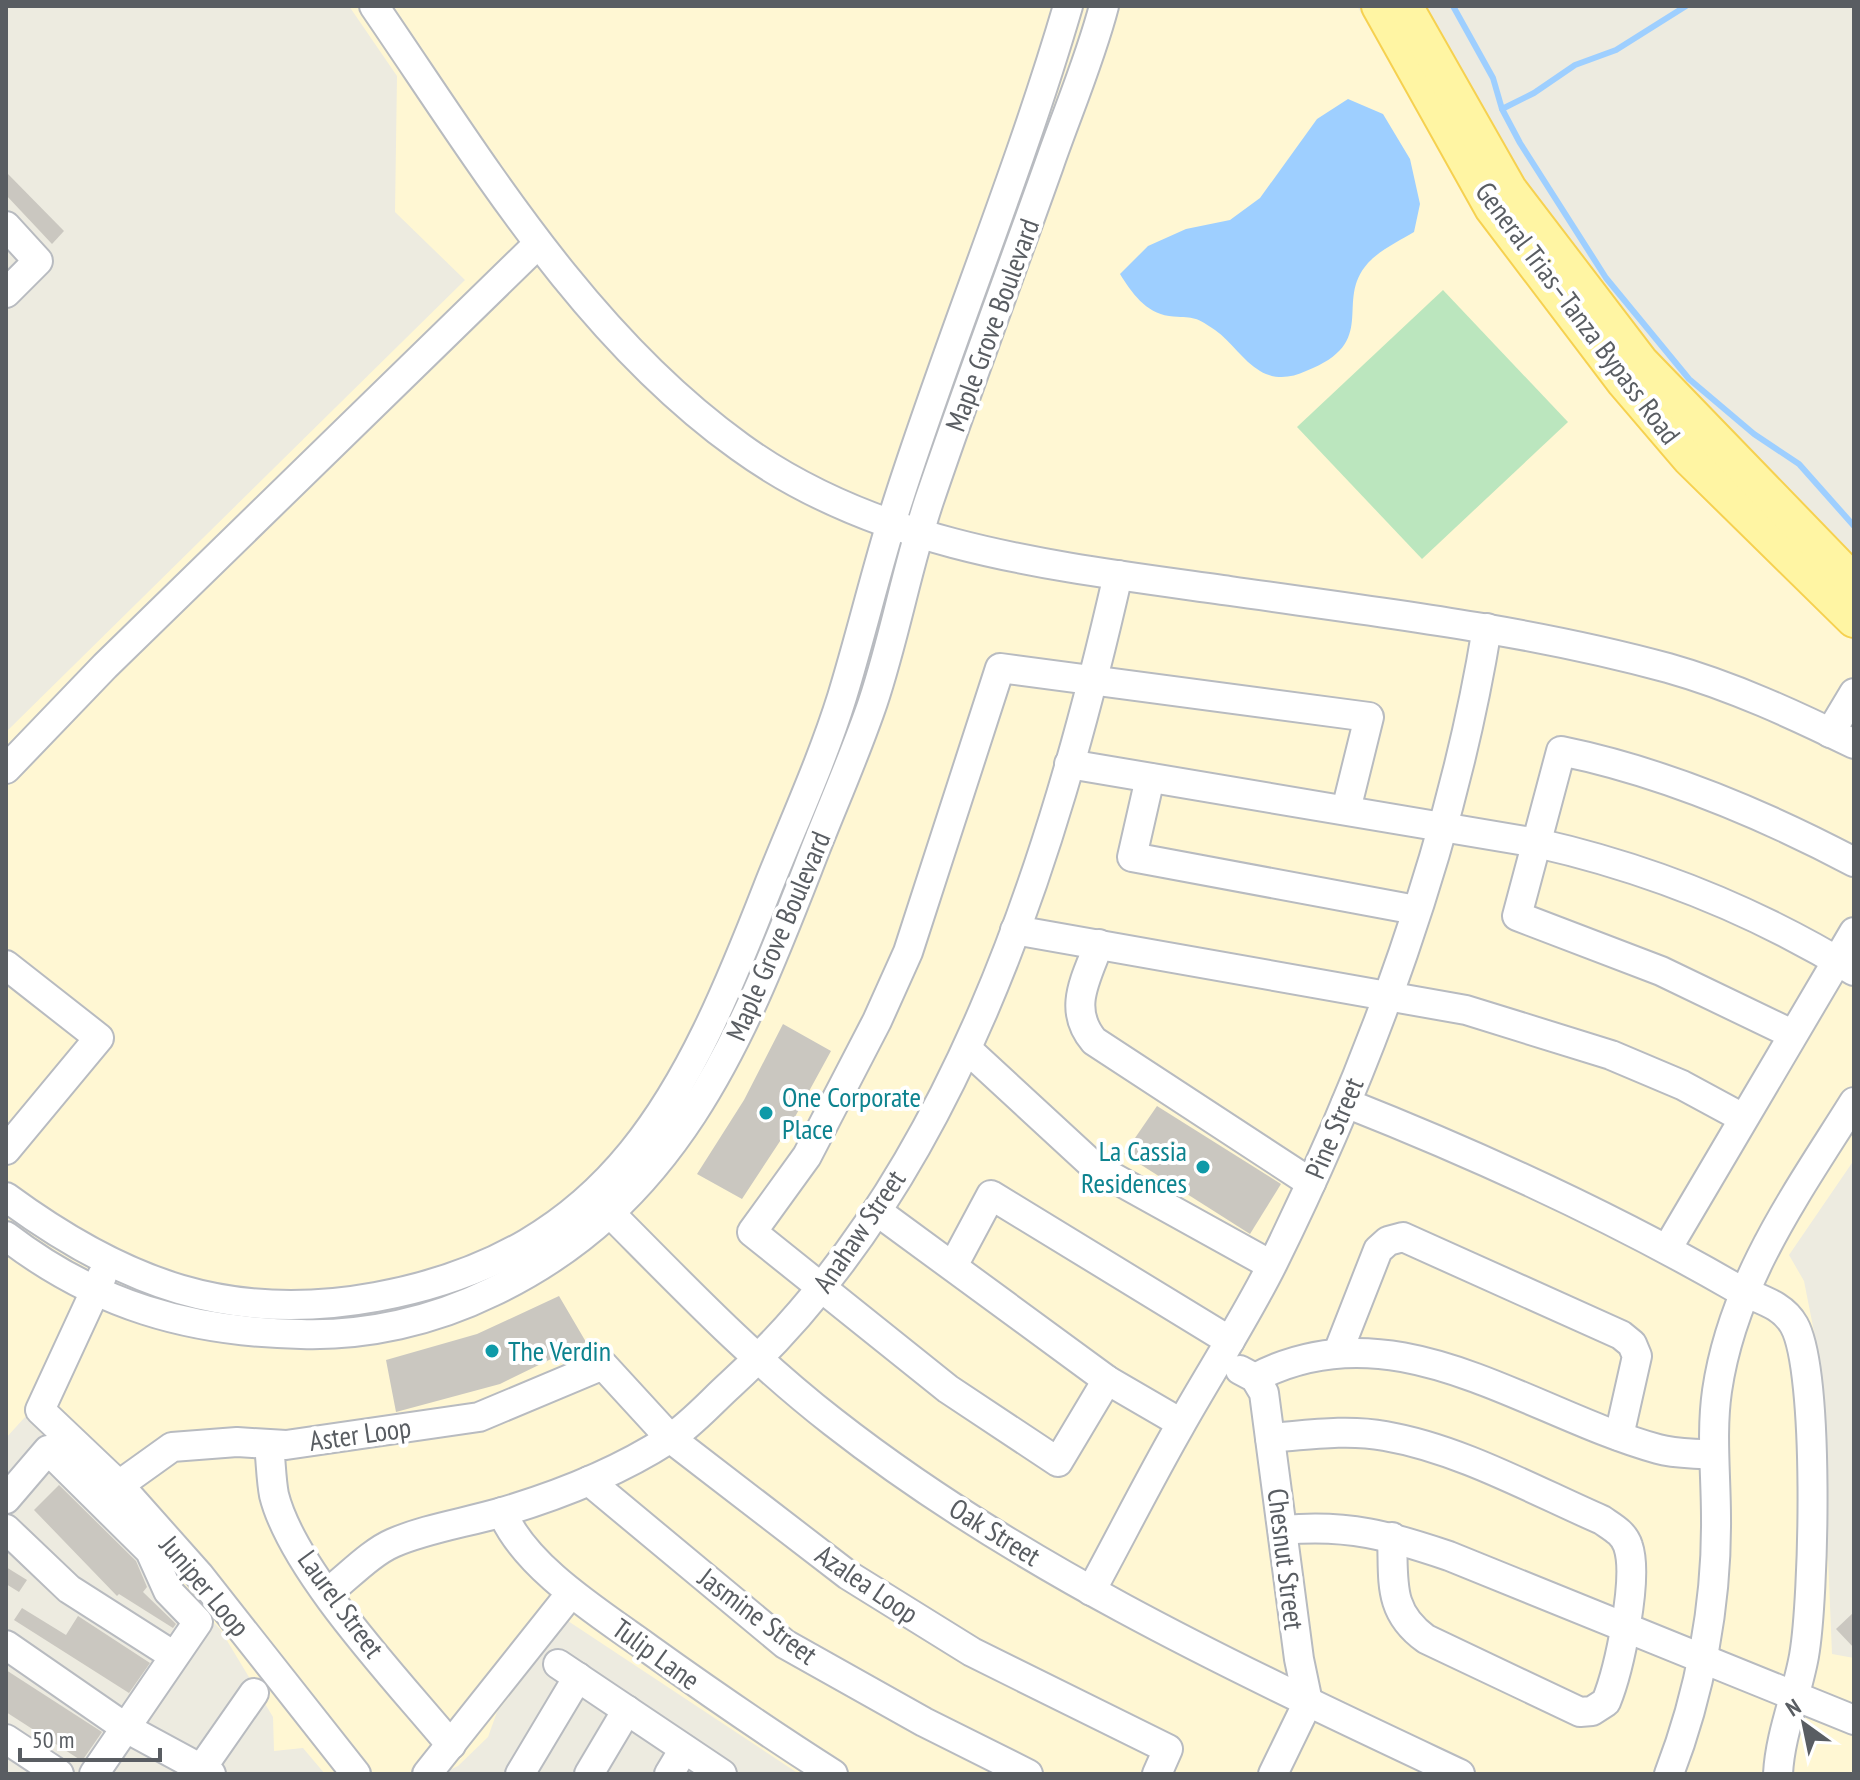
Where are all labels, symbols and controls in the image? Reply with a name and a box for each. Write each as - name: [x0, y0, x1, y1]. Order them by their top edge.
- street label: General Trias–Tanza Bypass Road: [1468, 174, 1689, 451]
- street label: Maple Grove Boulevard: [936, 213, 1047, 436]
- street label: Maple Grove Boulevard: [717, 826, 838, 1046]
- street label: Pine Street: [1296, 1071, 1371, 1184]
- place label: One Corporate Place: [782, 1078, 921, 1147]
- marker: One Corporate Place: [757, 1104, 775, 1122]
- place label: La Cassia Residences: [1081, 1132, 1187, 1201]
- marker: La Cassia Residences: [1194, 1158, 1212, 1176]
- street label: Anahaw Street: [804, 1162, 913, 1299]
- place label: The Verdin: [508, 1332, 611, 1369]
- marker: The Verdin: [483, 1342, 501, 1360]
- street label: Aster Loop: [307, 1408, 413, 1459]
- street label: Chesnut Street: [1259, 1486, 1314, 1632]
- street label: Oak Street: [943, 1489, 1048, 1574]
- street label: Juniper Loop: [152, 1527, 259, 1644]
- street label: Azalea Loop: [809, 1536, 926, 1631]
- street label: Laurel Street: [290, 1543, 393, 1665]
- street label: Jasmine Street: [691, 1558, 825, 1673]
- street label: Tulip Lane: [605, 1609, 707, 1698]
- north arrow: [1764, 1684, 1844, 1764]
- text: N: [1780, 1692, 1806, 1722]
- scale bar: [20, 1712, 160, 1762]
- text: 50 m: [32, 1724, 74, 1755]

